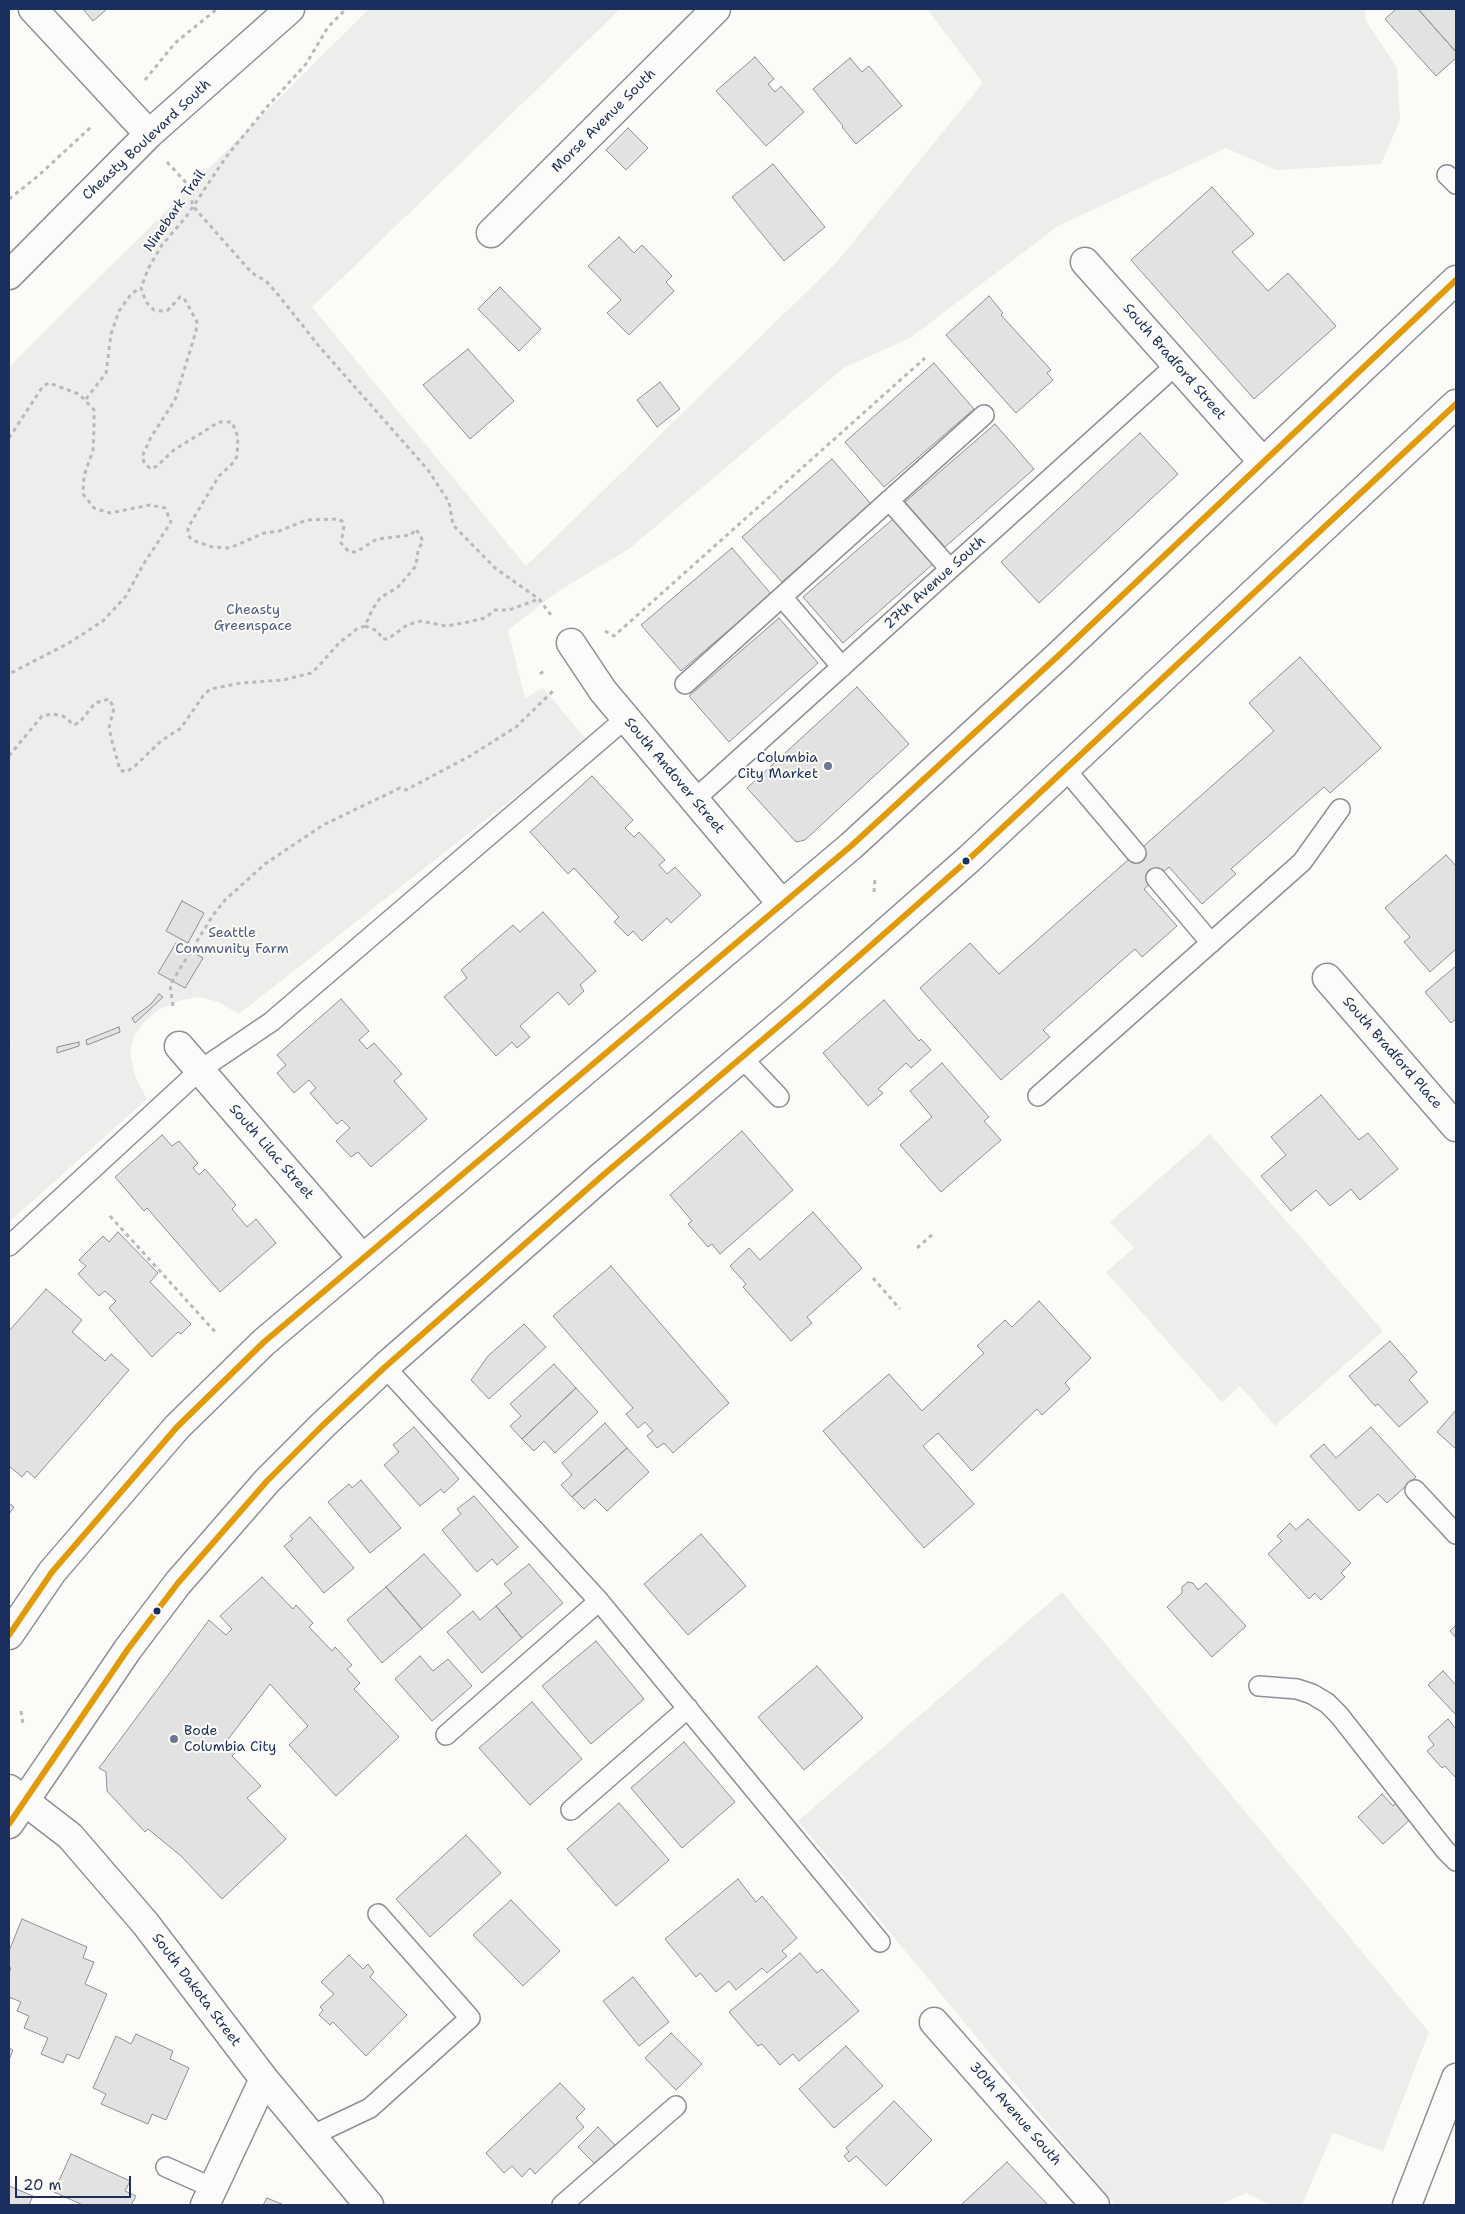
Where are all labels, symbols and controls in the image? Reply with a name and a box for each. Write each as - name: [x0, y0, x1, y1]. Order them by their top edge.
- street label: Morse Avenue South: [549, 66, 659, 176]
- street label: Cheasty Boulevard South: [79, 76, 215, 204]
- street label: Ninebark Trail: [141, 167, 209, 255]
- street label: South Bradford Street: [1119, 300, 1229, 424]
- street label: 27th Avenue South: [881, 533, 989, 633]
- park label: Cheasty Greenspace: [214, 602, 292, 634]
- street label: South Andover Street: [620, 714, 728, 838]
- place label: Columbia City Market: [738, 750, 818, 782]
- marker: Columbia City Market: [822, 760, 834, 772]
- unlabelled marker: [961, 856, 971, 866]
- park label: Seattle Community Farm: [175, 925, 289, 958]
- street label: South Bradford Place: [1339, 994, 1445, 1112]
- street label: South Lilac Street: [225, 1101, 317, 1203]
- unlabelled marker: [152, 1606, 162, 1616]
- place label: Bode Columbia City: [184, 1723, 276, 1755]
- marker: Bode Columbia City: [168, 1733, 180, 1745]
- street label: South Dakota Street: [148, 1930, 244, 2050]
- street label: 30th Avenue South: [965, 2059, 1065, 2169]
- scale bar: [18, 2166, 134, 2198]
- text: 20 m: [23, 2175, 62, 2195]

